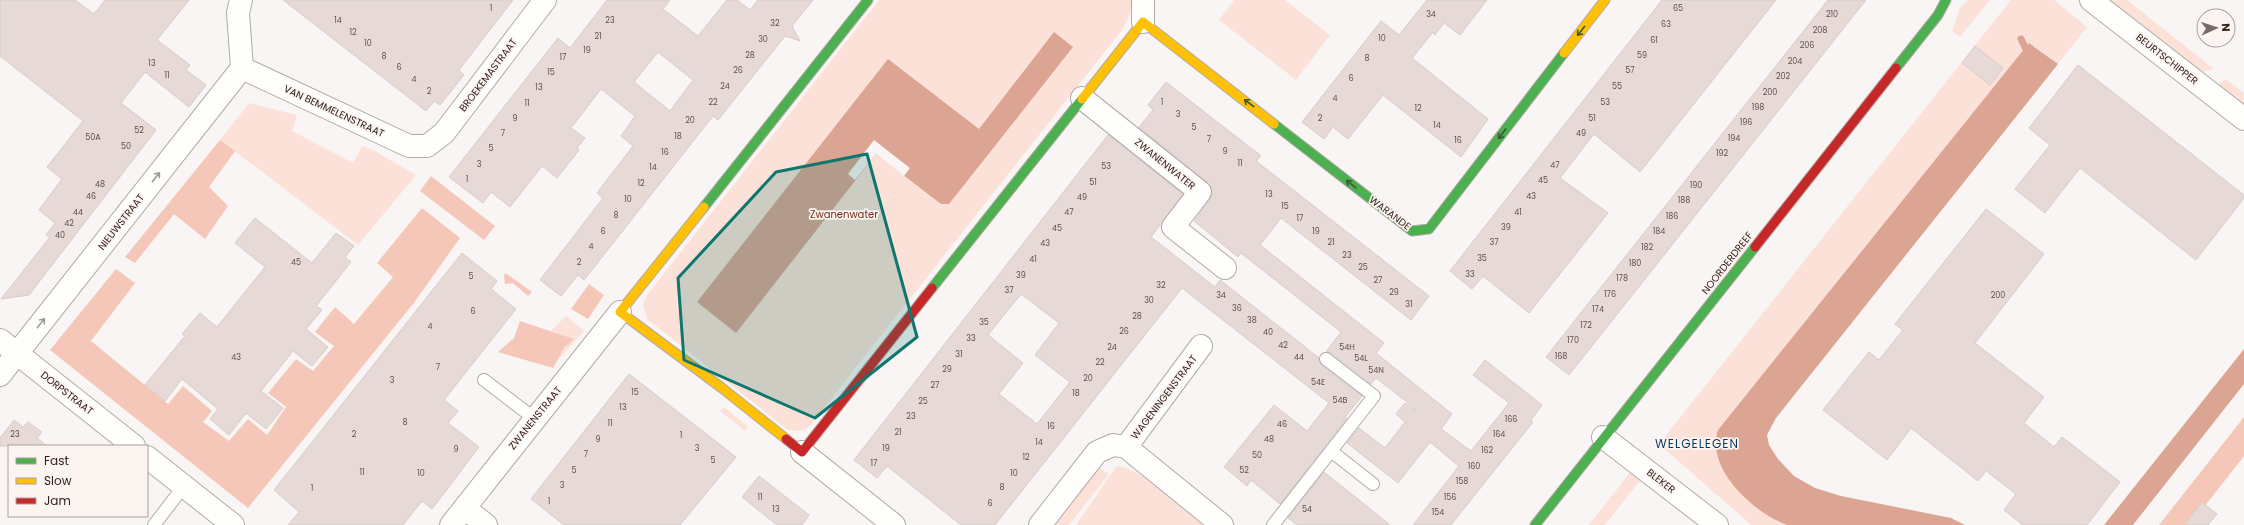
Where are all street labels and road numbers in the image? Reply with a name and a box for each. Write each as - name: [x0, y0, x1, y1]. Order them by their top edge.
- street label: BEURTSCHIPPER: [2133, 30, 2201, 88]
- street label: BROEKEMASTRAAT: [456, 35, 521, 115]
- street label: VAN BEMMELENSTRAAT: [281, 81, 387, 141]
- street label: ZWANENWATER: [1131, 135, 1199, 193]
- street label: NIEUWSTRAAT: [94, 190, 148, 253]
- street label: WARANDE: [1366, 192, 1414, 234]
- street label: NOORDERDREEF: [1698, 229, 1756, 297]
- street label: WAGENINGENSTRAAT: [1127, 351, 1201, 442]
- street label: DORPSTRAAT: [38, 368, 97, 419]
- street label: ZWANENSTRAAT: [505, 383, 566, 453]
- street label: BLEKER: [1643, 465, 1679, 497]

